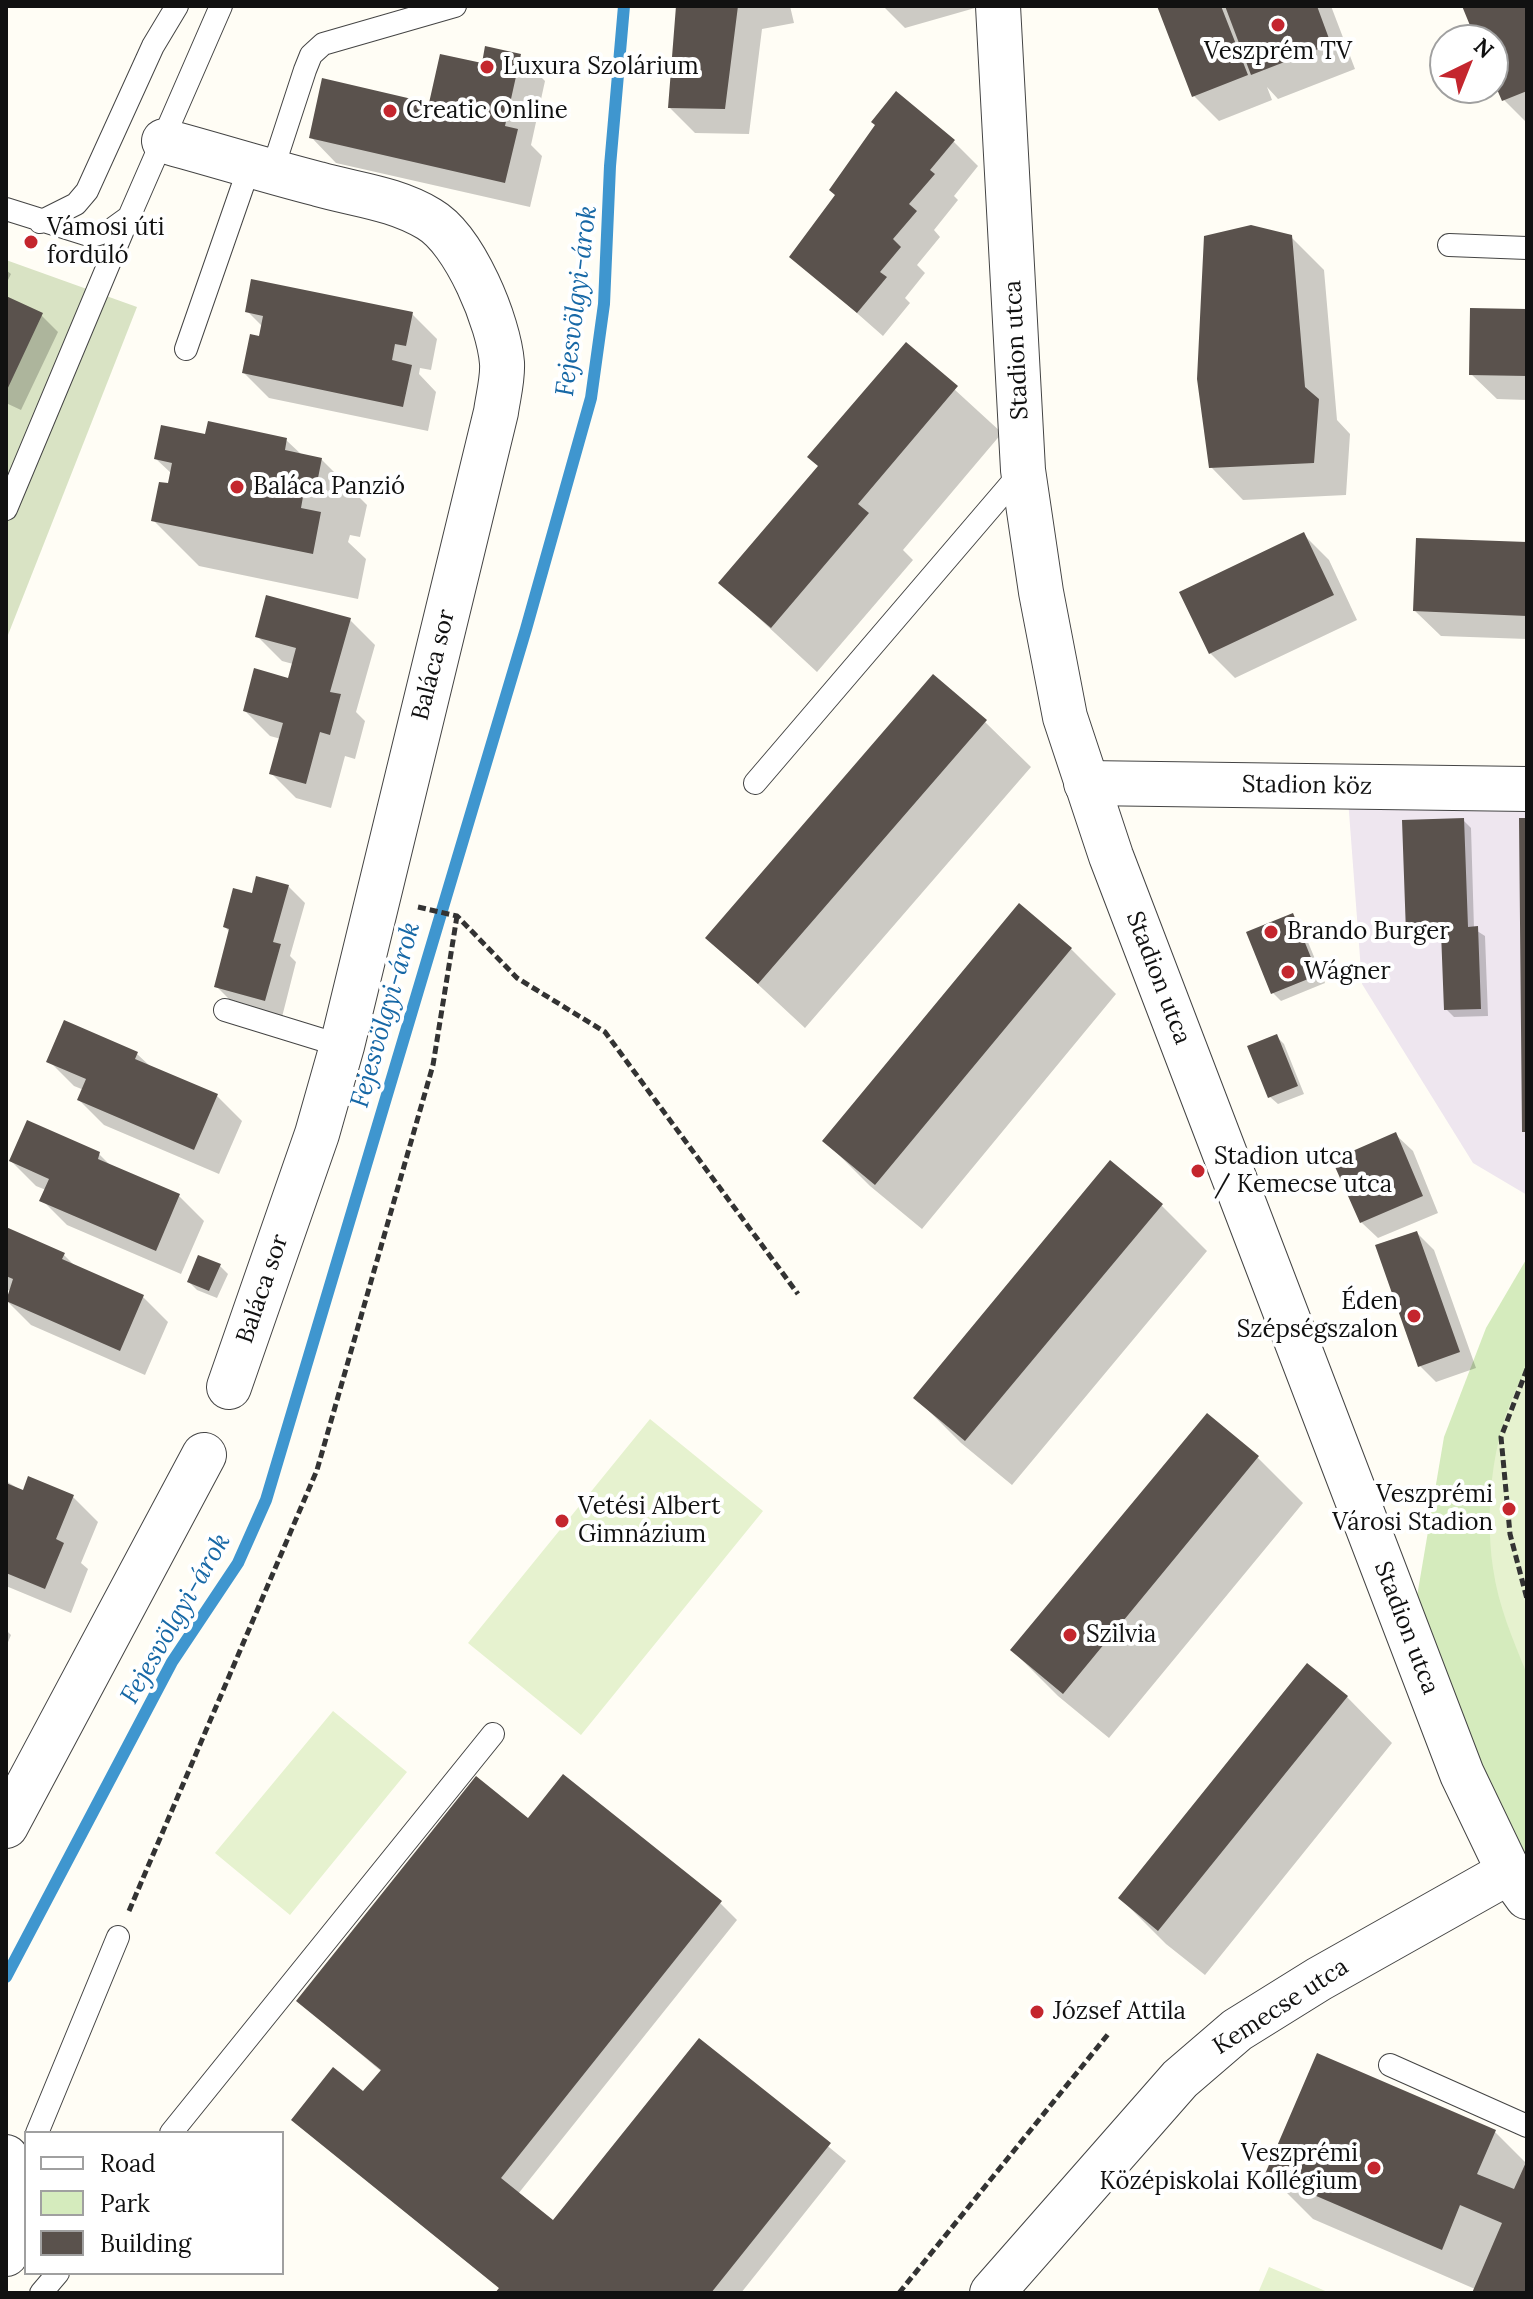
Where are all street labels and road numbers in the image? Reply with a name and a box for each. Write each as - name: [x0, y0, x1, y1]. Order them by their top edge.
- street label: Stadion utca: [999, 279, 1035, 421]
- street label: Baláca sor: [406, 607, 462, 723]
- street label: Stadion köz: [1242, 770, 1372, 802]
- street label: Stadion utca: [1119, 908, 1197, 1048]
- street label: Baláca sor: [231, 1231, 295, 1347]
- street label: Stadion utca: [1367, 1558, 1445, 1698]
- street label: Kemecse utca: [1208, 1953, 1354, 2061]

